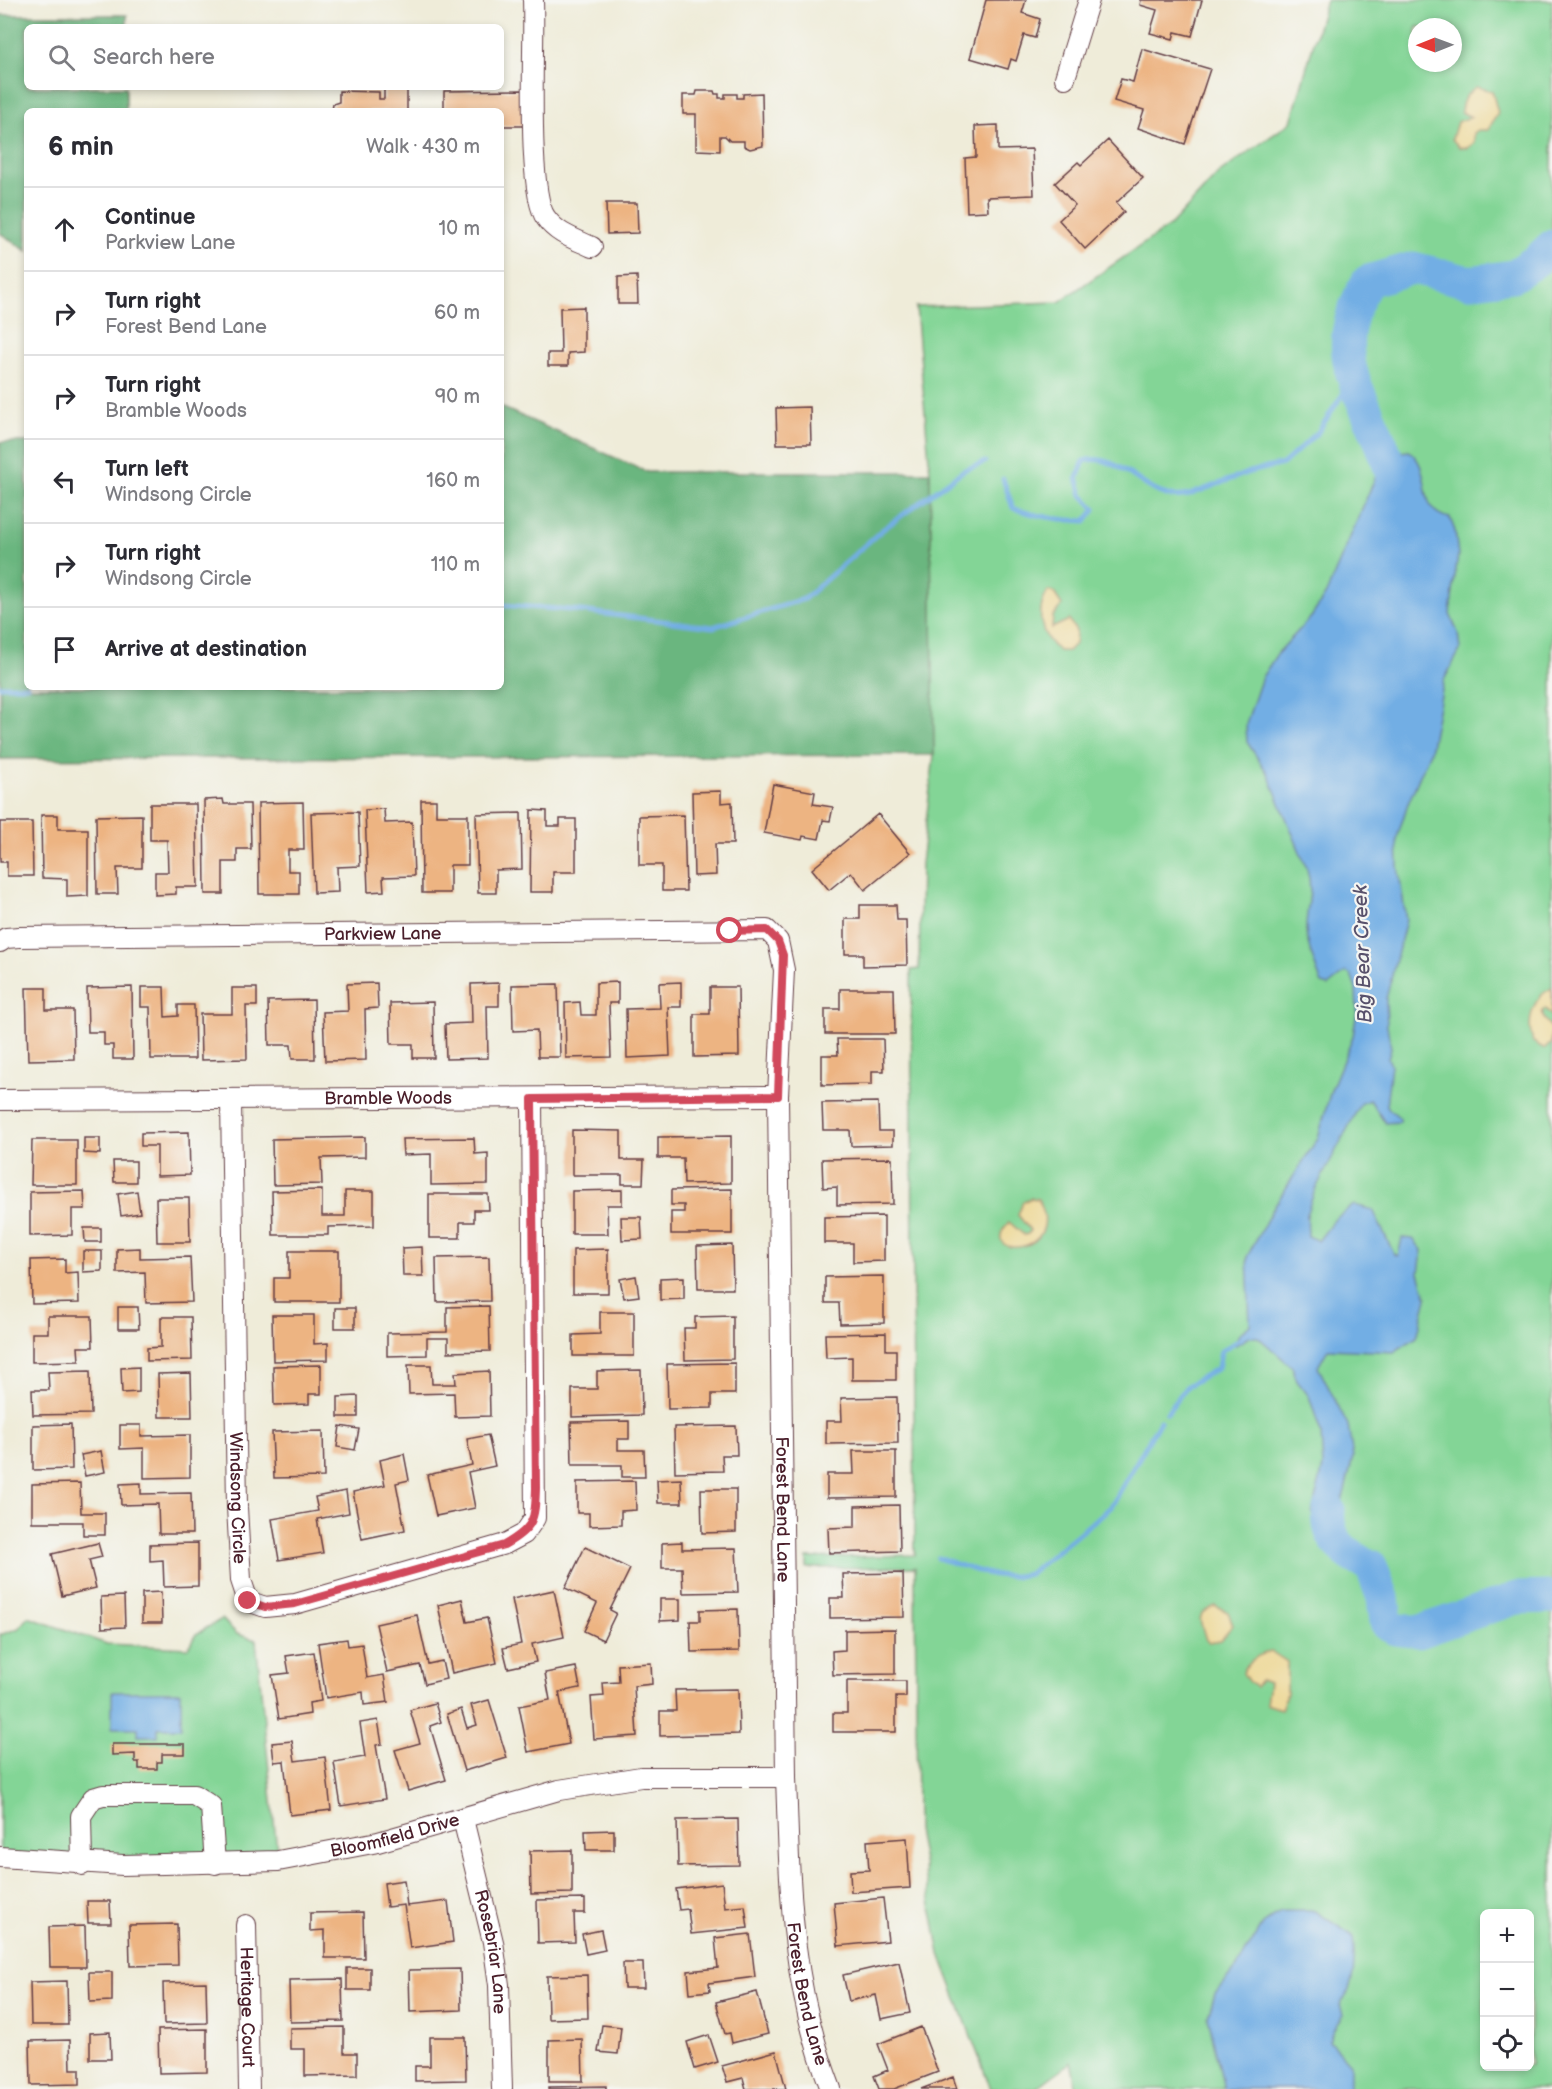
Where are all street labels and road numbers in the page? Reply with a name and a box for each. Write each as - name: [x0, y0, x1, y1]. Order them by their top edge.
- street label: Parkview Lane: [324, 923, 442, 945]
- street label: Bramble Woods: [324, 1087, 452, 1109]
- street label: Windsong Circle: [225, 1432, 251, 1565]
- street label: Forest Bend Lane: [772, 1436, 794, 1583]
- street label: Bloomfield Drive: [329, 1809, 462, 1861]
- street label: Rosebriar Lane: [470, 1887, 510, 2015]
- street label: Forest Bend Lane: [783, 1921, 832, 2068]
- street label: Heritage Court: [236, 1946, 259, 2068]

